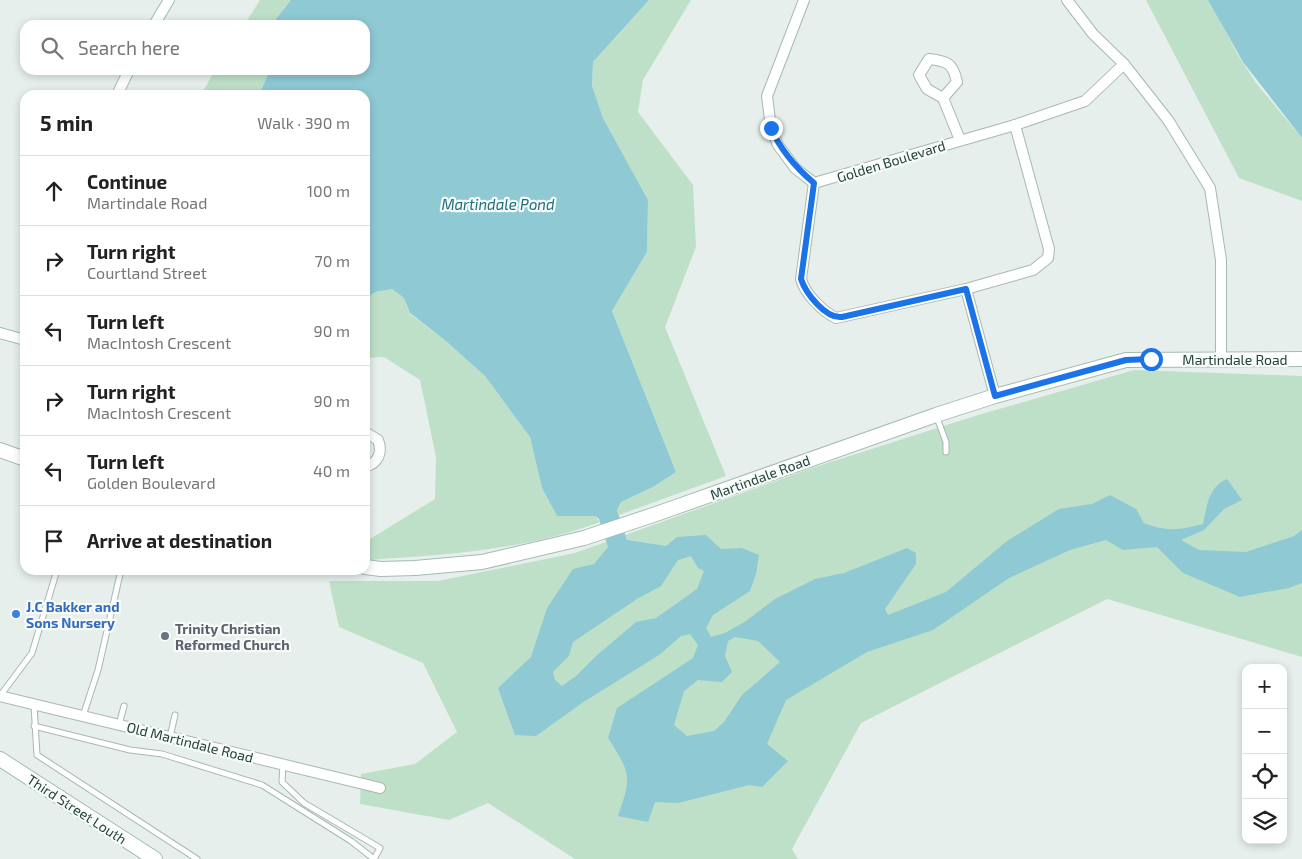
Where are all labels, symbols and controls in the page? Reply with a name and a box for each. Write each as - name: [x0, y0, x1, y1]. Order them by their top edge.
- search box: [20, 20, 370, 75]
- icon: search: [38, 34, 66, 62]
- text: Search here: [78, 36, 180, 59]
- text: 5 min: [40, 110, 93, 135]
- text: Walk · 390 m: [257, 113, 350, 132]
- route end: [760, 117, 783, 140]
- street label: Golden Boulevard: [835, 136, 947, 186]
- text: Continue: [87, 170, 167, 193]
- icon: ahead: [40, 177, 68, 205]
- text: 100 m: [307, 181, 350, 200]
- text: Martindale Road: [87, 193, 207, 212]
- water label: Martindale Pond: [441, 195, 555, 213]
- text: Turn right: [87, 240, 175, 263]
- icon: right: [40, 247, 68, 275]
- text: 70 m: [315, 251, 350, 270]
- text: Courtland Street: [87, 263, 207, 282]
- text: Turn left: [87, 310, 164, 333]
- icon: left: [40, 317, 68, 345]
- text: 90 m: [314, 321, 350, 340]
- text: MacIntosh Crescent: [87, 333, 231, 352]
- route start: [1140, 348, 1163, 371]
- street label: Martindale Road: [1182, 351, 1288, 368]
- text: Turn right: [87, 380, 175, 403]
- icon: right: [40, 387, 68, 415]
- text: 90 m: [314, 391, 350, 410]
- text: MacIntosh Crescent: [87, 403, 231, 422]
- text: Turn left: [87, 450, 164, 473]
- street label: Martindale Road: [708, 451, 812, 503]
- icon: left: [40, 457, 68, 485]
- text: 40 m: [313, 461, 350, 480]
- text: Golden Boulevard: [87, 473, 216, 492]
- icon: arrive: [40, 527, 68, 555]
- text: Arrive at destination: [87, 529, 272, 552]
- place label: J.C Bakker and Sons Nursery: [26, 598, 120, 631]
- marker: J.C Bakker and Sons Nursery: [10, 608, 22, 620]
- place label: Trinity Christian Reformed Church: [175, 620, 290, 653]
- marker: Trinity Christian Reformed Church: [159, 630, 171, 642]
- map controls: [1242, 664, 1287, 844]
- button: +: [1242, 664, 1287, 709]
- button: −: [1242, 709, 1287, 754]
- street label: Old Martindale Road: [125, 718, 255, 766]
- button: locate: [1242, 754, 1287, 799]
- street label: Third Street Louth: [24, 771, 130, 847]
- button: layers: [1242, 799, 1287, 844]

